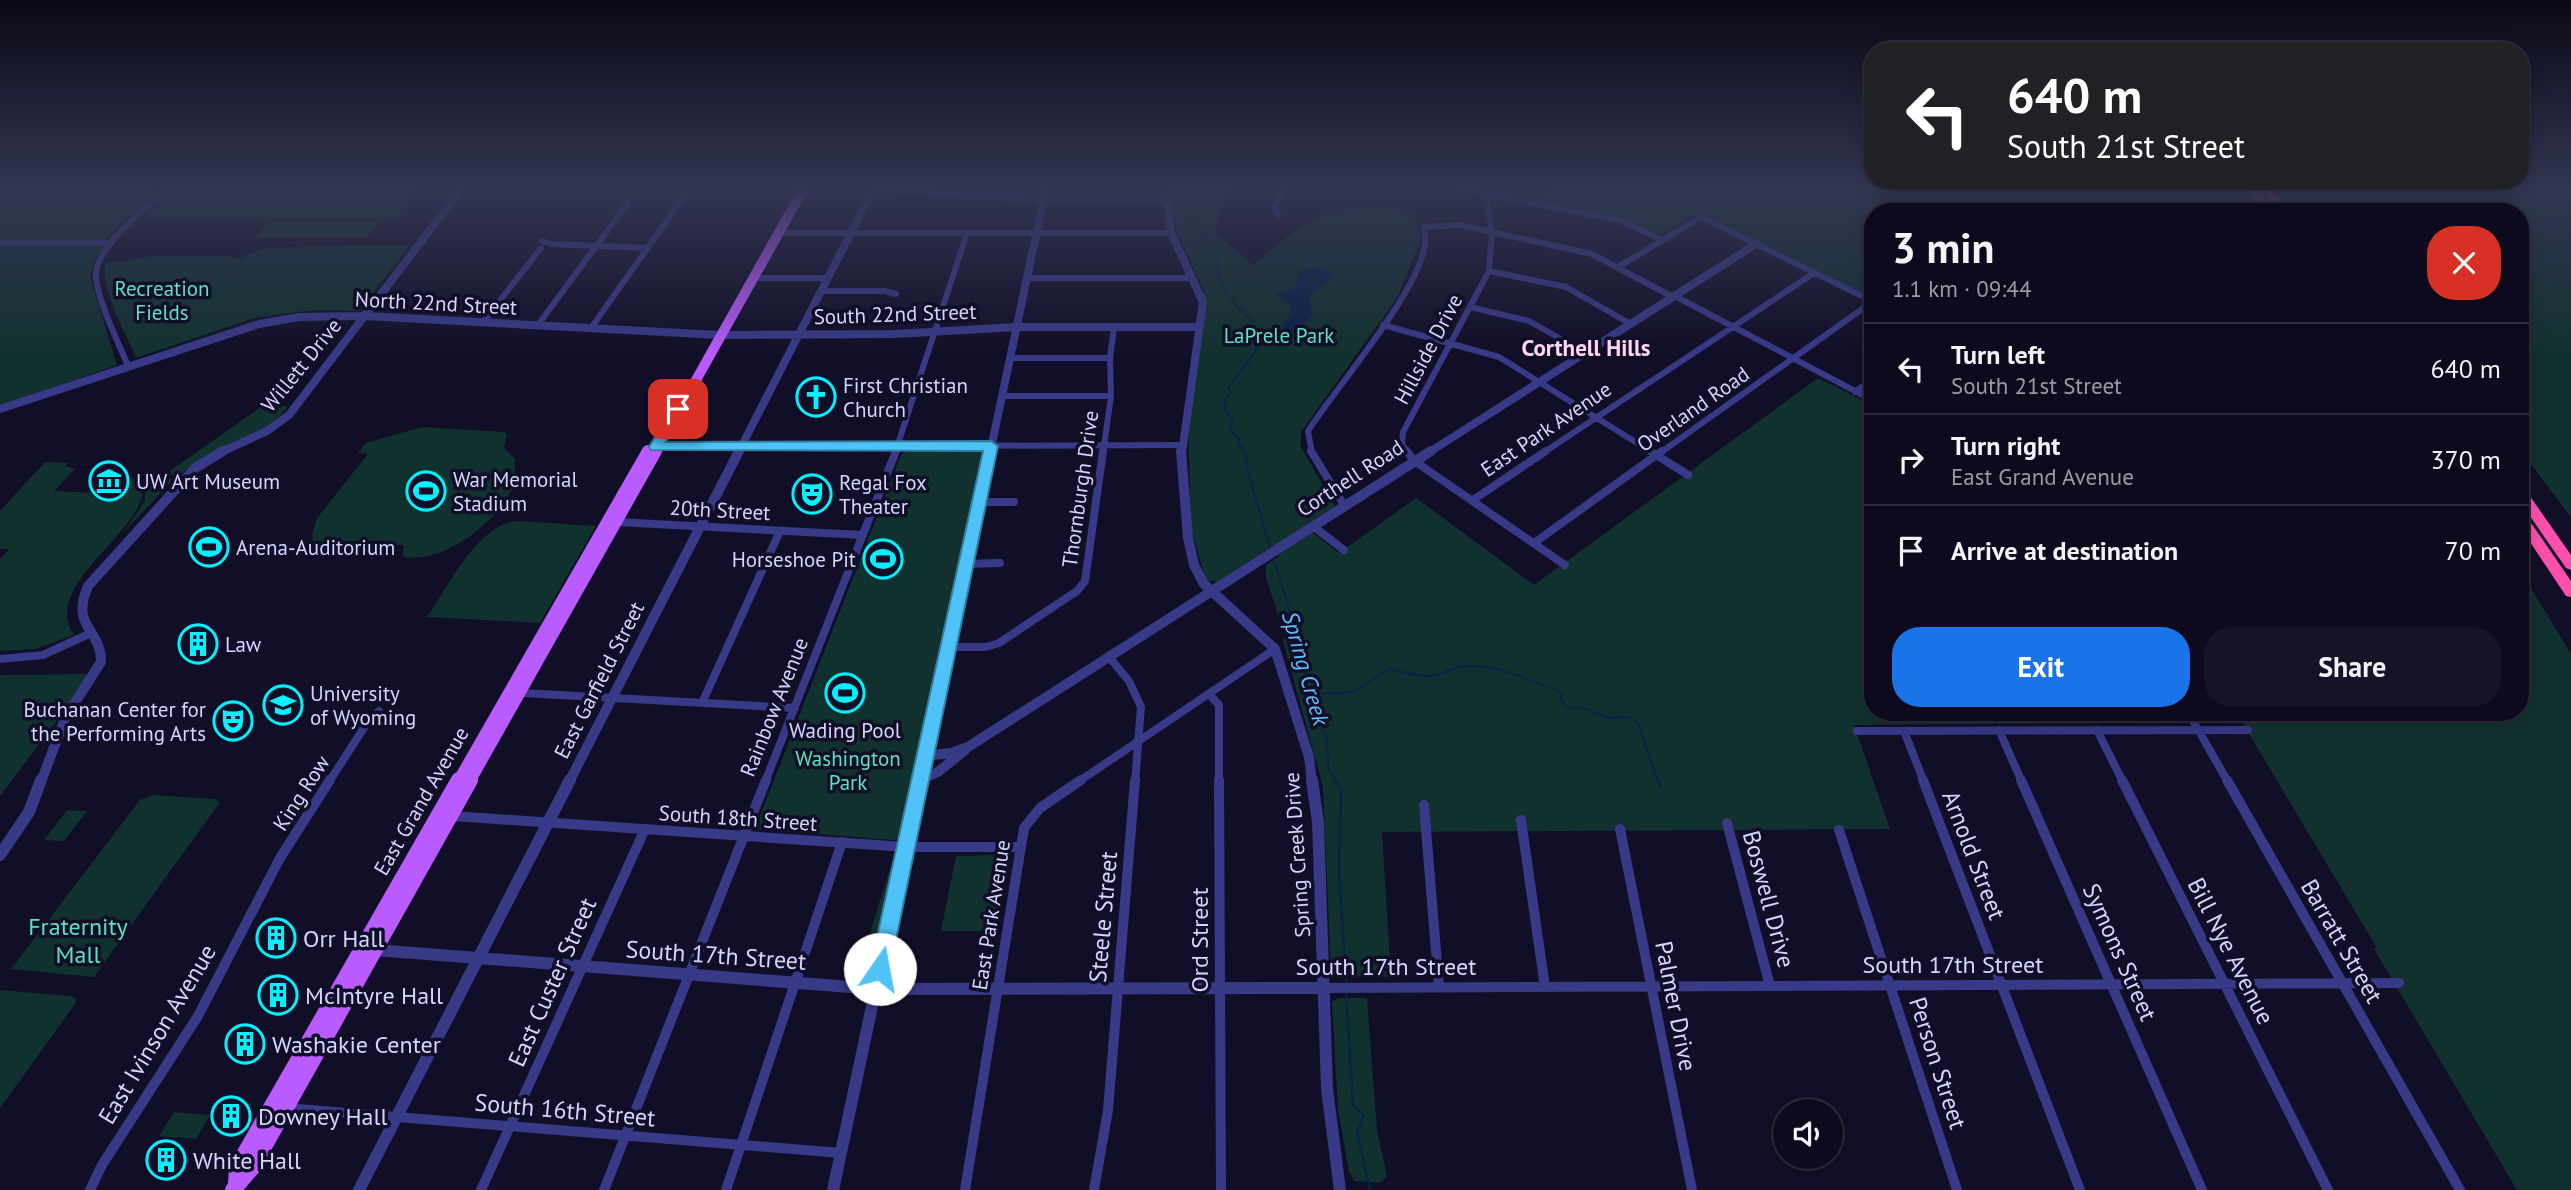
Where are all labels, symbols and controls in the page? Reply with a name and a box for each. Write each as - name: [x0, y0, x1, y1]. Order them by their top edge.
- text: 640 m: [2007, 63, 2142, 127]
- icon: left: [1892, 70, 1983, 161]
- text: South 21st Street: [2007, 125, 2245, 167]
- text: 3 min: [1892, 220, 1994, 275]
- button: close: [2427, 226, 2501, 300]
- text: 1.1 km · 09:44: [1892, 274, 2031, 303]
- park label: Recreation Fields: [114, 275, 210, 326]
- street label: North 22nd Street: [354, 285, 518, 321]
- street label: Hillside Drive: [1388, 289, 1468, 409]
- street label: South 22nd Street: [813, 298, 977, 330]
- street label: Willett Drive: [255, 313, 347, 417]
- park label: LaPrele Park: [1224, 322, 1334, 349]
- district label: Corthell Hills: [1521, 333, 1651, 362]
- text: Turn left: [1951, 338, 2045, 371]
- icon: left: [1892, 350, 1930, 388]
- text: 640 m: [2430, 352, 2501, 385]
- street label: Overland Road: [1632, 360, 1754, 458]
- text: South 21st Street: [1951, 371, 2122, 400]
- place label: First Christian Church: [843, 372, 968, 423]
- street label: East Park Avenue: [1476, 375, 1616, 483]
- church icon: First Christian Church: [795, 376, 837, 418]
- pin: [648, 379, 708, 439]
- icon: arrive: [659, 390, 697, 428]
- street label: Thornburgh Drive: [1056, 409, 1104, 569]
- text: Turn right: [1951, 429, 2060, 462]
- street label: Corthell Road: [1292, 433, 1408, 523]
- icon: right: [1892, 441, 1930, 479]
- text: 370 m: [2430, 443, 2501, 476]
- museum icon: UW Art Museum: [88, 460, 130, 502]
- text: East Grand Avenue: [1951, 462, 2134, 491]
- place label: War Memorial Stadium: [453, 466, 578, 517]
- place label: UW Art Museum: [136, 468, 280, 495]
- place label: Regal Fox Theater: [839, 469, 927, 520]
- sports icon: War Memorial Stadium: [405, 470, 447, 512]
- theatre icon: Regal Fox Theater: [791, 473, 833, 515]
- street label: 20th Street: [669, 494, 771, 526]
- sports icon: Arena-Auditorium: [188, 526, 230, 568]
- icon: arrive: [1892, 532, 1930, 570]
- place label: Arena-Auditorium: [236, 534, 395, 561]
- text: Arrive at destination: [1951, 534, 2178, 567]
- text: 70 m: [2445, 534, 2501, 567]
- sports icon: Horseshoe Pit: [862, 538, 904, 580]
- place label: Horseshoe Pit: [732, 546, 856, 573]
- street label: East Garfield Street: [548, 597, 650, 763]
- water label: Spring Creek: [1276, 608, 1337, 730]
- building icon: Law: [177, 623, 219, 665]
- button: Exit: [1892, 627, 2190, 707]
- button: Share: [2204, 627, 2501, 707]
- place label: Law: [225, 631, 262, 658]
- street label: Rainbow Avenue: [734, 633, 814, 781]
- sports icon: Wading Pool: [824, 672, 866, 714]
- place label: University of Wyoming: [310, 680, 416, 731]
- school or university icon: University of Wyoming: [262, 684, 304, 726]
- place label: Buchanan Center for the Performing Arts: [23, 696, 206, 747]
- theatre icon: Buchanan Center for the Performing Arts: [212, 700, 254, 742]
- place label: Wading Pool: [789, 717, 901, 744]
- street label: East Grand Avenue: [368, 722, 474, 880]
- park label: Washington Park: [795, 745, 901, 796]
- street label: King Row: [267, 750, 336, 836]
- street label: Spring Creek Drive: [1278, 771, 1316, 939]
- street label: Arnold Street: [1935, 786, 2013, 924]
- street label: South 18th Street: [658, 799, 818, 837]
- street label: Boswell Drive: [1736, 827, 1802, 971]
- street label: East Park Avenue: [966, 838, 1016, 992]
- street label: Steele Street: [1082, 850, 1124, 984]
- street label: Bill Nye Avenue: [2181, 872, 2281, 1030]
- street label: Barratt Street: [2294, 873, 2390, 1009]
- street label: Symons Street: [2076, 878, 2164, 1026]
- street label: Ord Street: [1184, 887, 1215, 993]
- street label: East Custer Street: [501, 893, 603, 1071]
- park label: Fraternity Mall: [28, 911, 128, 970]
- building icon: Orr Hall: [255, 917, 297, 959]
- place label: Orr Hall: [303, 923, 384, 954]
- position arrow: [843, 932, 917, 1006]
- street label: South 17th Street: [625, 933, 807, 977]
- street label: East Ivinson Avenue: [91, 938, 223, 1130]
- street label: Palmer Drive: [1648, 938, 1704, 1074]
- street label: South 17th Street: [1863, 949, 2043, 980]
- street label: South 17th Street: [1296, 951, 1476, 982]
- building icon: McIntyre Hall: [257, 974, 299, 1016]
- place label: McIntyre Hall: [305, 980, 443, 1011]
- street label: Person Street: [1902, 993, 1974, 1133]
- building icon: Washakie Center: [224, 1023, 266, 1065]
- place label: Washakie Center: [272, 1029, 441, 1060]
- street label: South 16th Street: [473, 1087, 657, 1133]
- building icon: Downey Hall: [210, 1095, 252, 1137]
- map controls: [1773, 1099, 1843, 1169]
- button: sound: [1773, 1099, 1843, 1169]
- place label: Downey Hall: [258, 1101, 388, 1132]
- building icon: White Hall: [145, 1139, 187, 1181]
- place label: White Hall: [193, 1145, 301, 1176]

